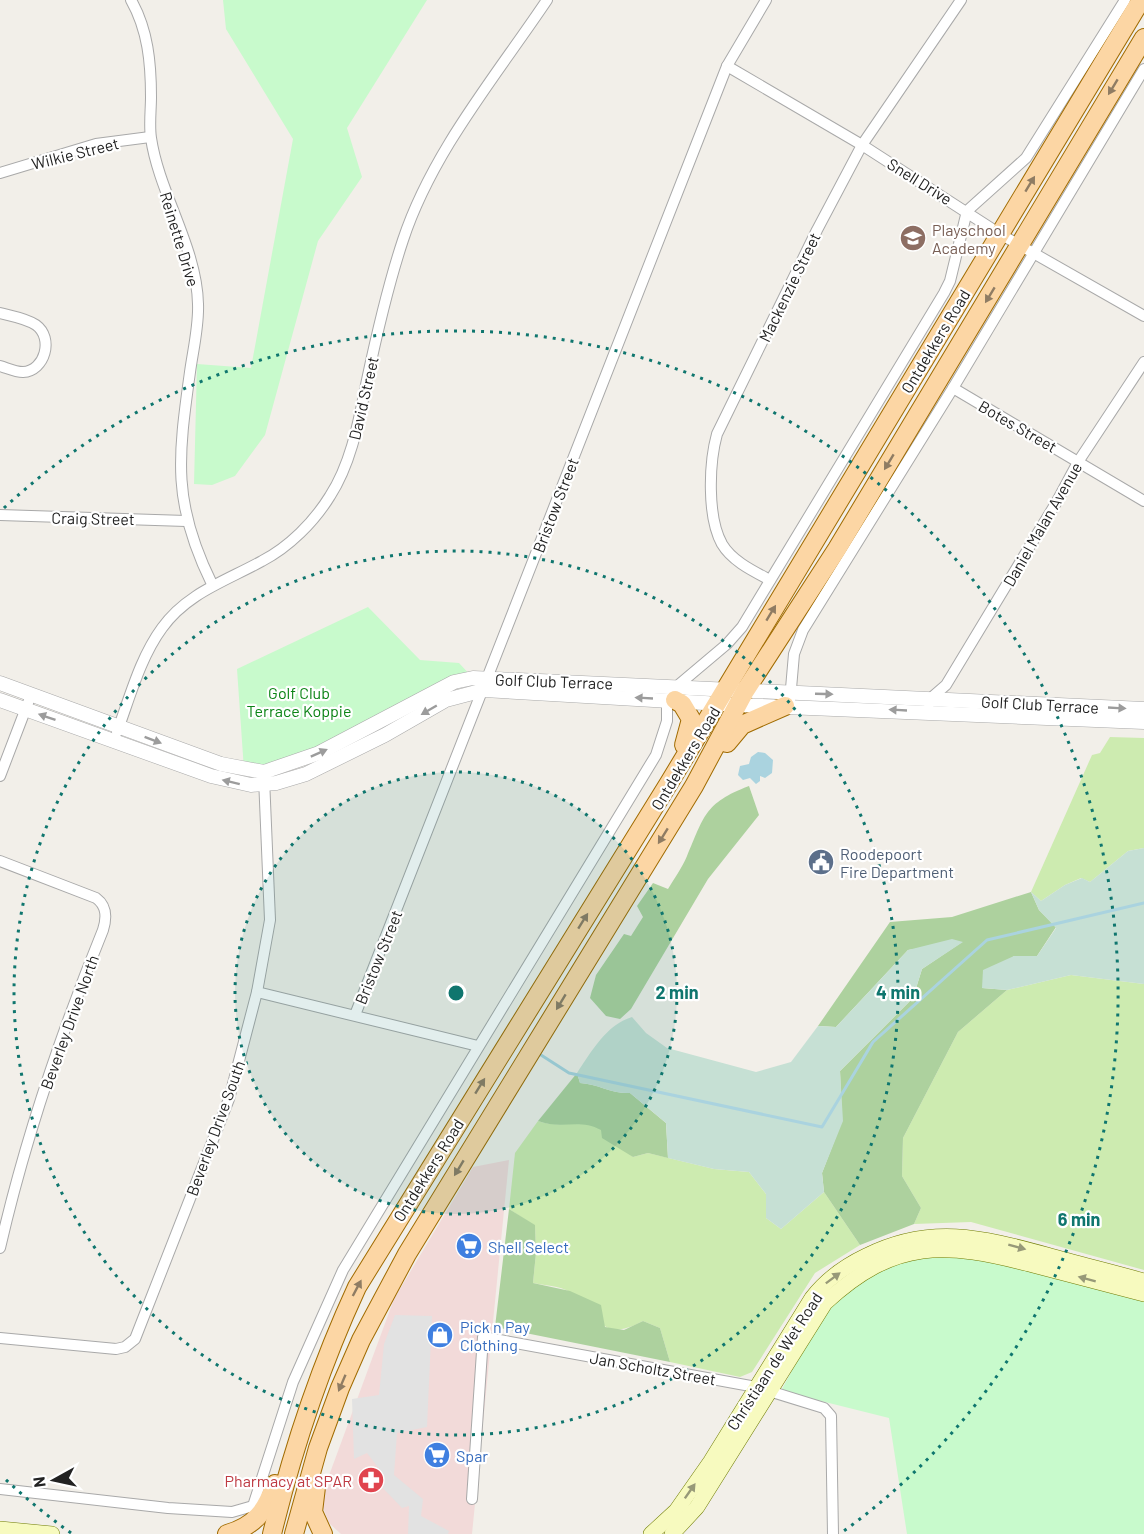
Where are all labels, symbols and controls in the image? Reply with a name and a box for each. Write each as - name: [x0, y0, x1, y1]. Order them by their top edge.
- one-way arrow: [1108, 79, 1119, 95]
- street label: Wilkie Street: [29, 133, 121, 173]
- street label: Snell Drive: [884, 154, 956, 208]
- one-way arrow: [1025, 176, 1036, 192]
- street label: Reinette Drive: [157, 189, 203, 289]
- place label: Playschool Academy: [932, 220, 1006, 257]
- school or university icon: Playschool Academy: [898, 223, 928, 253]
- street label: Mackenzie Street: [754, 229, 824, 345]
- street label: Ontdekkers Road: [897, 286, 973, 396]
- one-way arrow: [984, 287, 995, 303]
- street label: David Street: [344, 354, 382, 442]
- street label: Botes Street: [975, 396, 1061, 456]
- one-way arrow: [884, 454, 895, 470]
- street label: Bristow Street: [528, 455, 582, 555]
- street label: Daniel Malan Avenue: [999, 459, 1085, 589]
- street label: Craig Street: [51, 508, 135, 528]
- one-way arrow: [766, 604, 776, 621]
- street label: Golf Club Terrace: [495, 669, 613, 693]
- park label: Golf Club Terrace Koppie: [247, 683, 351, 720]
- one-way arrow: [815, 689, 834, 698]
- street label: Golf Club Terrace: [981, 691, 1099, 717]
- one-way arrow: [635, 694, 654, 703]
- street label: Ontdekkers Road: [647, 703, 723, 813]
- one-way arrow: [1108, 703, 1127, 712]
- one-way arrow: [420, 705, 437, 715]
- one-way arrow: [889, 706, 908, 715]
- one-way arrow: [38, 712, 56, 721]
- one-way arrow: [145, 735, 163, 745]
- one-way arrow: [310, 748, 327, 757]
- one-way arrow: [221, 776, 240, 786]
- one-way arrow: [658, 828, 669, 844]
- place label: Roodepoort Fire Department: [840, 844, 954, 881]
- public building icon: Roodepoort Fire Department: [806, 847, 836, 877]
- street label: Bristow Street: [350, 907, 406, 1007]
- one-way arrow: [578, 913, 589, 929]
- street label: Beverley Drive North: [36, 952, 102, 1092]
- text: 2 min: [655, 981, 699, 1003]
- text: 4 min: [876, 981, 920, 1003]
- centre of rings: [446, 983, 466, 1003]
- one-way arrow: [556, 994, 567, 1010]
- street label: Beverley Drive South: [182, 1058, 248, 1198]
- one-way arrow: [475, 1078, 486, 1095]
- street label: Ontdekkers Road: [389, 1115, 467, 1225]
- one-way arrow: [454, 1160, 465, 1177]
- text: 6 min: [1058, 1208, 1100, 1230]
- supermarket icon: Shell Select: [454, 1231, 484, 1261]
- place label: Shell Select: [488, 1237, 569, 1256]
- one-way arrow: [1008, 1243, 1026, 1252]
- one-way arrow: [825, 1271, 841, 1284]
- one-way arrow: [1078, 1274, 1097, 1284]
- one-way arrow: [353, 1279, 362, 1296]
- street label: Christiaan de Wet Road: [722, 1289, 826, 1433]
- place label: Pick n Pay Clothing: [460, 1317, 530, 1354]
- shop icon: Pick n Pay Clothing: [425, 1320, 455, 1350]
- street label: Jan Scholtz Street: [588, 1348, 718, 1388]
- one-way arrow: [337, 1374, 346, 1392]
- supermarket icon: Spar: [422, 1440, 452, 1470]
- place label: Spar: [456, 1446, 488, 1465]
- north arrow: [24, 1450, 84, 1510]
- pharmacy icon: Pharmacy at SPAR: [356, 1465, 386, 1495]
- place label: Pharmacy at SPAR: [225, 1471, 352, 1490]
- text: N: [29, 1476, 49, 1489]
- one-way arrow: [684, 1483, 695, 1499]

